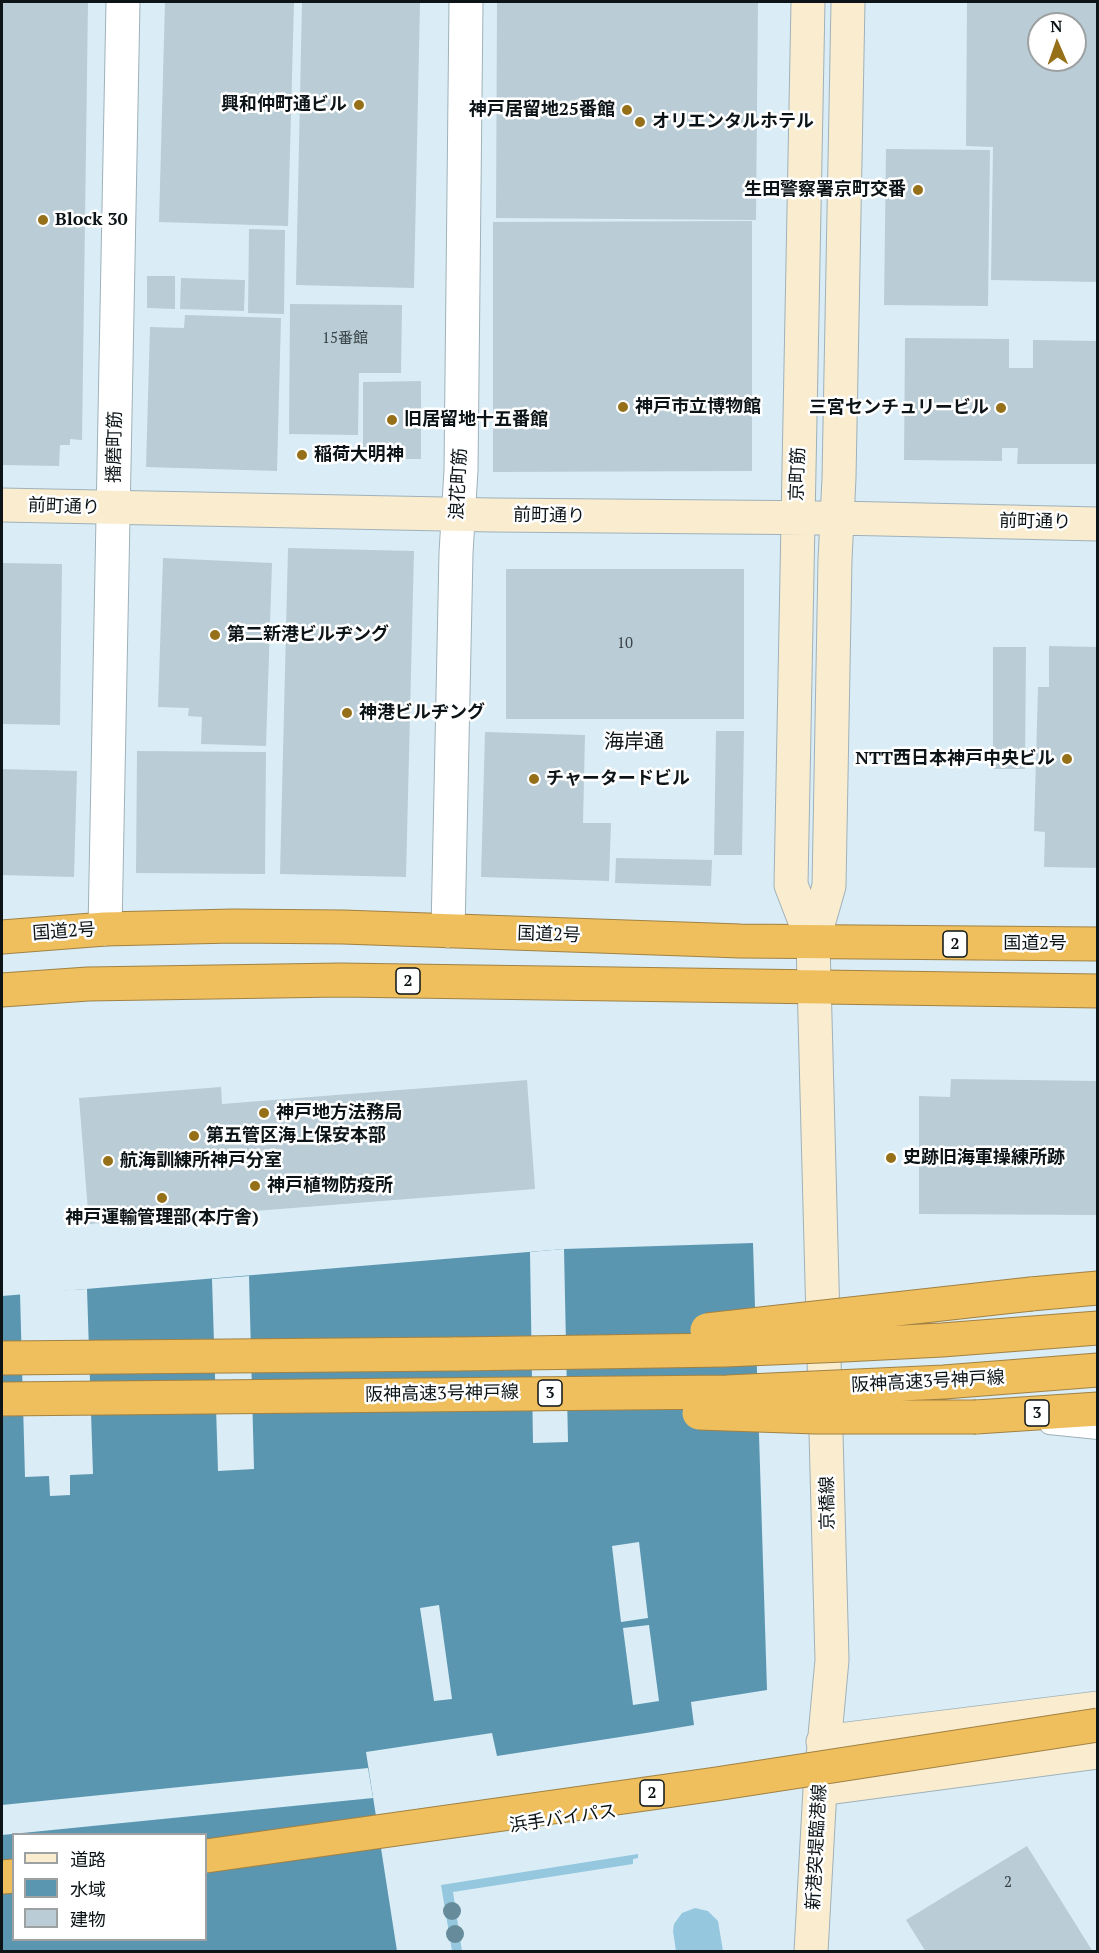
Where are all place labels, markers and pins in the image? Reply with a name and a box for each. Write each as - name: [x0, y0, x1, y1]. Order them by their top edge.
- place label: 興和仲町通ビル: [221, 94, 347, 116]
- marker: 興和仲町通ビル: [352, 98, 366, 112]
- place label: 神戸居留地25番館: [469, 99, 615, 121]
- marker: 神戸居留地25番館: [620, 103, 634, 117]
- place label: オリエンタルホテル: [652, 111, 814, 133]
- marker: オリエンタルホテル: [633, 115, 647, 129]
- place label: 生田警察署京町交番: [744, 179, 906, 201]
- marker: 生田警察署京町交番: [911, 183, 925, 197]
- place label: Block 30: [55, 209, 128, 231]
- marker: Block 30: [36, 213, 50, 227]
- place label: 神戸市立博物館: [635, 396, 761, 418]
- place label: 三宮センチュリービル: [809, 397, 989, 419]
- marker: 神戸市立博物館: [616, 400, 630, 414]
- marker: 三宮センチュリービル: [994, 401, 1008, 415]
- place label: 旧居留地十五番館: [404, 409, 548, 431]
- marker: 旧居留地十五番館: [385, 413, 399, 427]
- place label: 稲荷大明神: [314, 444, 404, 466]
- marker: 稲荷大明神: [295, 448, 309, 462]
- place label: 第二新港ビルヂング: [227, 624, 389, 646]
- marker: 第二新港ビルヂング: [208, 628, 222, 642]
- place label: 神港ビルヂング: [359, 702, 485, 724]
- marker: 神港ビルヂング: [340, 706, 354, 720]
- place label: NTT西日本神戸中央ビル: [855, 748, 1055, 770]
- marker: NTT西日本神戸中央ビル: [1060, 752, 1074, 766]
- place label: チャータードビル: [546, 768, 690, 790]
- marker: チャータードビル: [527, 772, 541, 786]
- place label: 神戸地方法務局: [276, 1102, 402, 1124]
- marker: 神戸地方法務局: [257, 1106, 271, 1120]
- place label: 第五管区海上保安本部: [206, 1125, 386, 1147]
- marker: 第五管区海上保安本部: [187, 1129, 201, 1143]
- place label: 史跡旧海軍操練所跡: [903, 1147, 1065, 1169]
- place label: 航海訓練所神戸分室: [120, 1150, 282, 1172]
- marker: 史跡旧海軍操練所跡: [884, 1151, 898, 1165]
- marker: 航海訓練所神戸分室: [101, 1154, 115, 1168]
- place label: 神戸植物防疫所: [267, 1175, 393, 1197]
- marker: 神戸植物防疫所: [248, 1179, 262, 1193]
- marker: 神戸運輸管理部(本庁舎): [155, 1191, 169, 1205]
- place label: 神戸運輸管理部(本庁舎): [65, 1207, 259, 1229]

